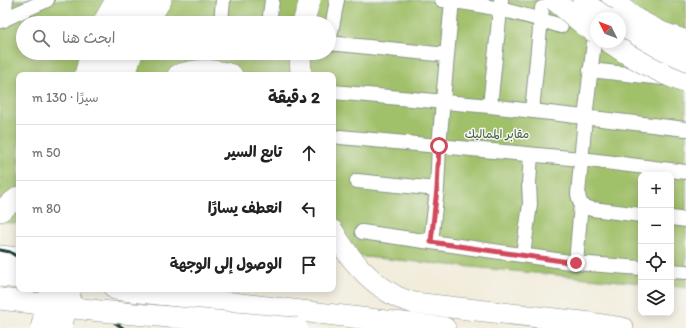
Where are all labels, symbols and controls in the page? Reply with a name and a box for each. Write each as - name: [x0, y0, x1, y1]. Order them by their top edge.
- north arrow: [590, 12, 626, 48]
- search box: [16, 16, 336, 60]
- icon: search: [30, 27, 52, 49]
- text: ابحث هنا: [62, 29, 116, 47]
- text: 2 دقيقة: [268, 87, 320, 107]
- text: سيرًا · 130 m: [32, 90, 99, 105]
- park label: مقابر المماليك: [465, 127, 529, 142]
- route start: [430, 137, 448, 155]
- icon: ahead: [298, 142, 320, 164]
- text: تابع السير: [225, 143, 282, 161]
- text: 50 m: [32, 145, 61, 160]
- map controls: [638, 172, 674, 316]
- button: +: [638, 172, 674, 208]
- icon: left: [298, 198, 320, 220]
- text: انعطف يسارًا: [208, 199, 282, 217]
- text: 80 m: [32, 201, 61, 216]
- button: −: [638, 208, 674, 244]
- button: locate: [638, 244, 674, 280]
- icon: arrive: [298, 254, 320, 276]
- route end: [567, 254, 585, 272]
- text: الوصول إلى الوجهة: [170, 255, 282, 273]
- button: layers: [638, 280, 674, 316]

